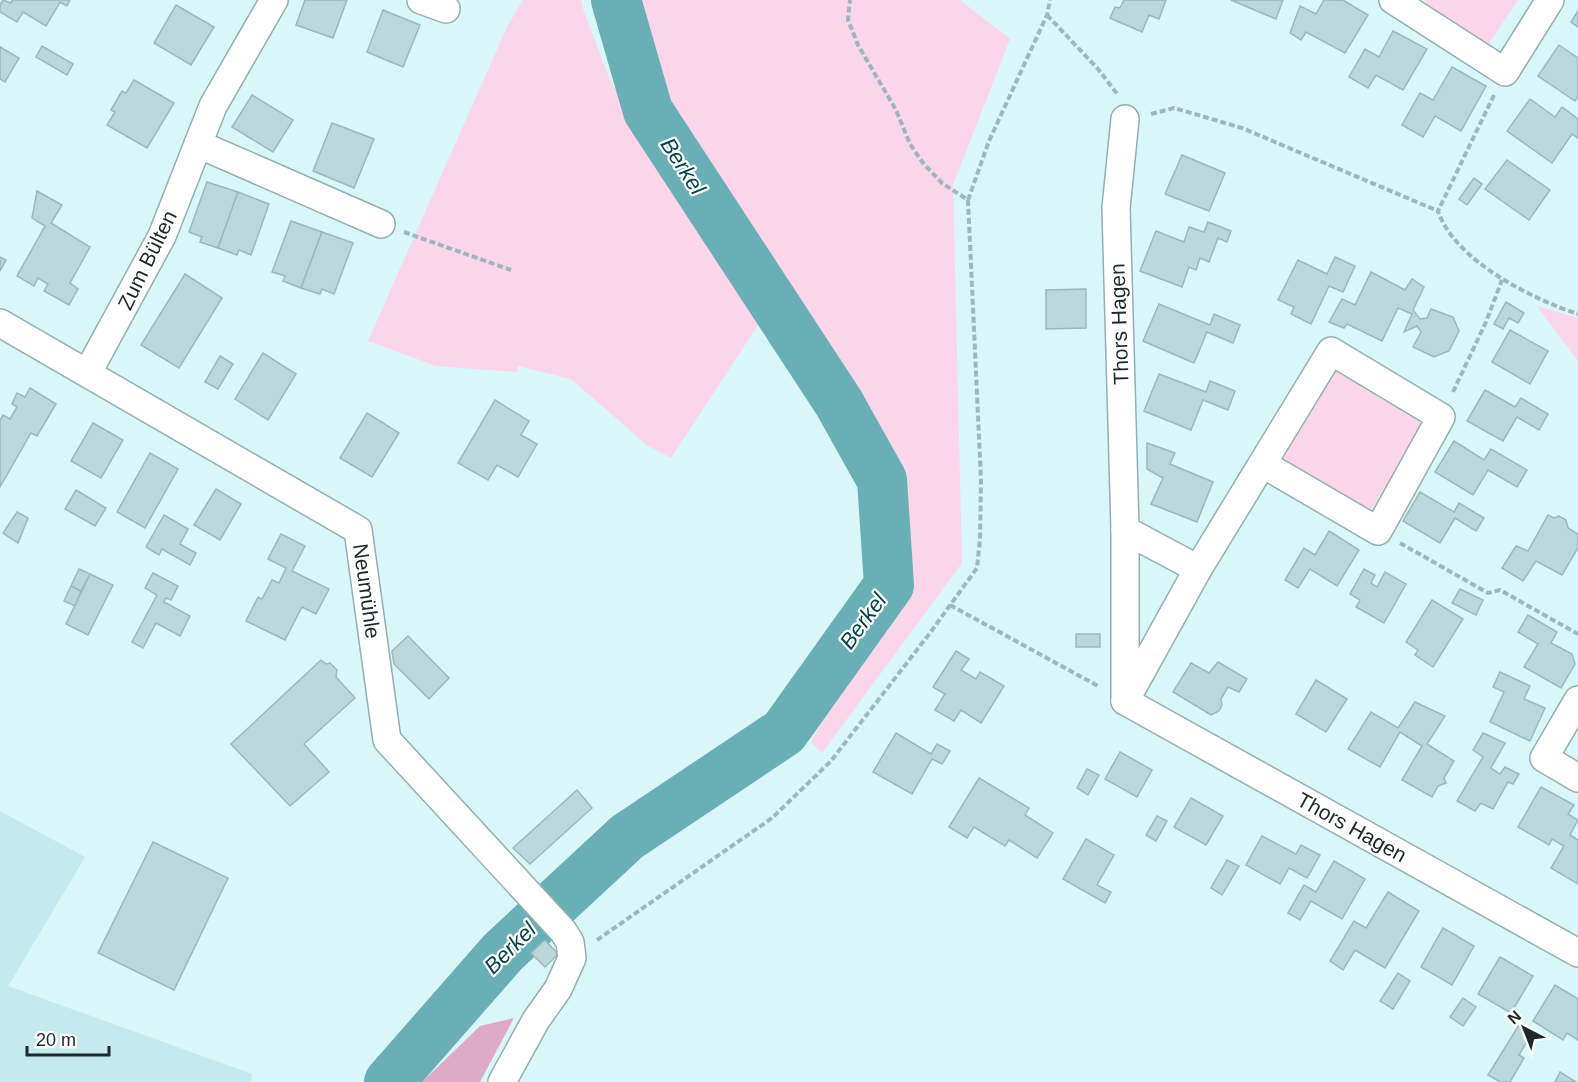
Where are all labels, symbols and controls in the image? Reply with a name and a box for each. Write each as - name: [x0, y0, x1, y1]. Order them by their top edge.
- water label: Berkel: [656, 133, 711, 200]
- street label: Zum Bülten: [113, 207, 181, 313]
- street label: Thors Hagen: [1105, 263, 1133, 385]
- street label: Neumühle: [349, 542, 385, 640]
- water label: Berkel: [835, 588, 892, 654]
- street label: Thors Hagen: [1293, 788, 1411, 866]
- water label: Berkel: [479, 916, 542, 979]
- north arrow: [1494, 998, 1554, 1058]
- text: N: [1504, 1007, 1524, 1027]
- scale bar: [27, 1019, 110, 1057]
- text: 20 m: [36, 1030, 76, 1050]

